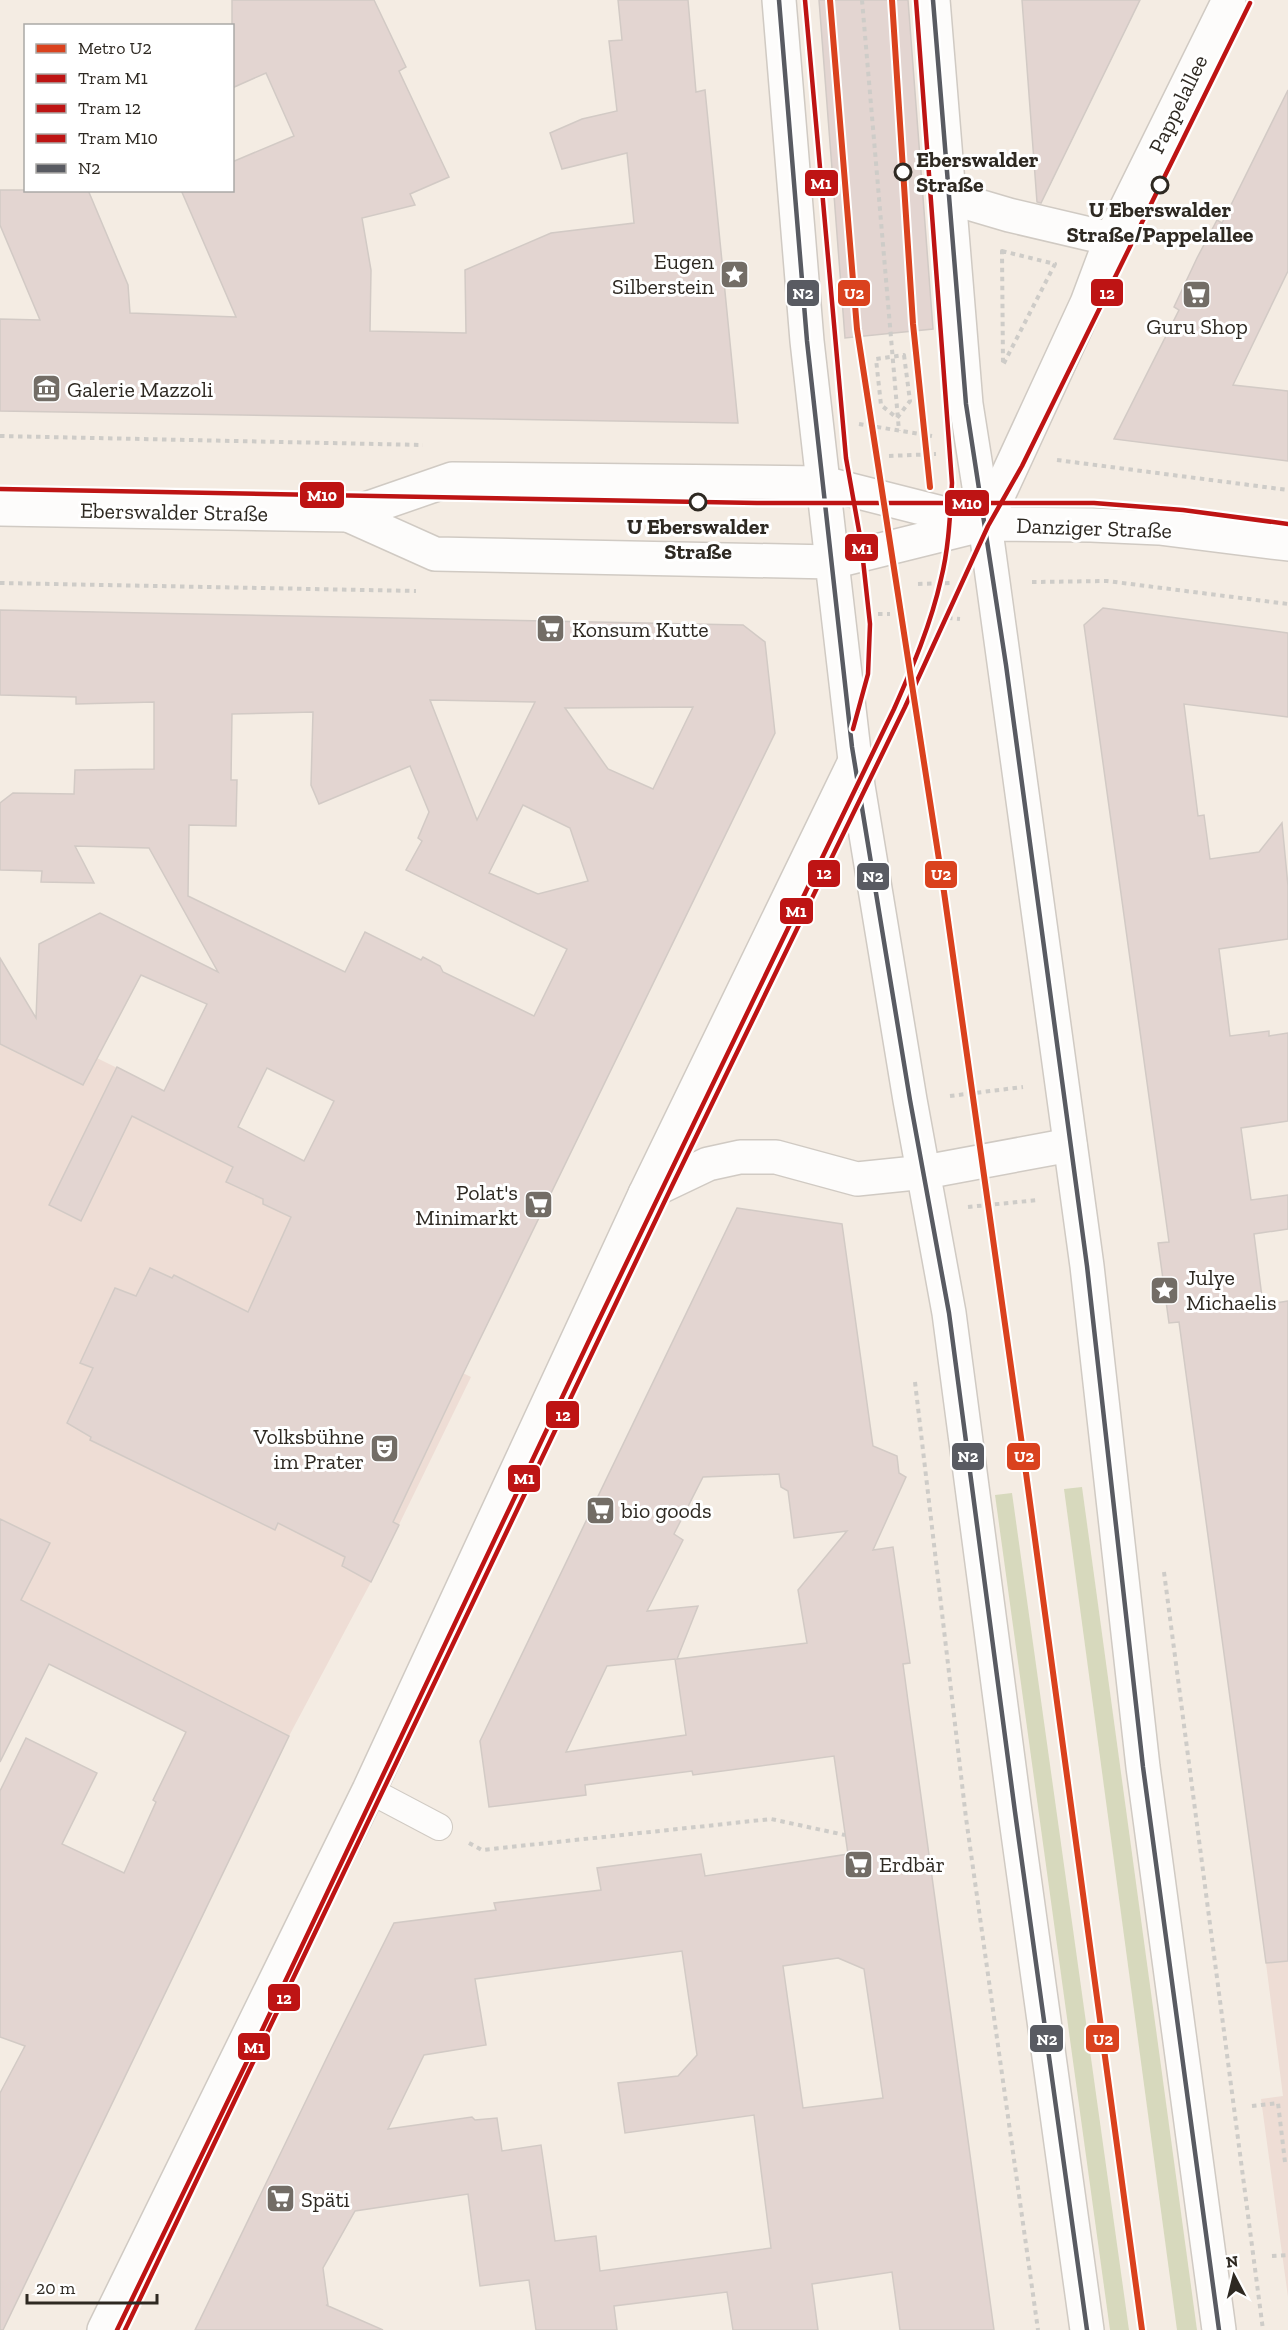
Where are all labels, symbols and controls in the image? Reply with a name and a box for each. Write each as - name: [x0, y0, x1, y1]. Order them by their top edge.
- legend: [24, 24, 234, 192]
- text: Metro U2: [78, 37, 152, 59]
- street label: Pappelallee: [1143, 50, 1213, 158]
- text: Tram M1: [78, 67, 148, 89]
- text: Tram 12: [78, 97, 141, 119]
- text: Tram M10: [78, 127, 158, 149]
- place label: Eberswalder Straße: [916, 146, 1039, 198]
- text: N2: [78, 157, 101, 179]
- marker: Eberswalder Straße: [894, 163, 912, 181]
- line badge: M1: [804, 169, 839, 197]
- text: M1: [811, 174, 832, 193]
- marker: U Eberswalder Straße/Pappelallee: [1151, 176, 1169, 194]
- place label: U Eberswalder Straße/Pappelallee: [1067, 196, 1254, 248]
- place label: Eugen Silberstein: [612, 248, 714, 300]
- place icon: Eugen Silberstein: [719, 258, 751, 290]
- line badge: 12: [1090, 278, 1124, 307]
- supermarket icon: Guru Shop: [1181, 278, 1213, 310]
- line badge: N2: [786, 279, 820, 307]
- line badge: U2: [837, 279, 871, 307]
- text: N2: [793, 284, 814, 303]
- text: U2: [844, 284, 864, 303]
- text: 12: [1099, 284, 1115, 303]
- place label: Guru Shop: [1146, 313, 1248, 340]
- museum icon: Galerie Mazzoli: [30, 373, 62, 405]
- place label: Galerie Mazzoli: [67, 376, 213, 403]
- line badge: M10: [299, 481, 345, 509]
- text: M10: [307, 486, 337, 505]
- line badge: M10: [944, 489, 990, 517]
- marker: U Eberswalder Straße: [689, 493, 707, 511]
- text: M10: [952, 494, 982, 513]
- street label: Eberswalder Straße: [80, 497, 268, 527]
- street label: Danziger Straße: [1016, 512, 1172, 544]
- place label: U Eberswalder Straße: [627, 513, 769, 565]
- line badge: M1: [844, 533, 879, 562]
- text: M1: [852, 539, 873, 558]
- supermarket icon: Konsum Kutte: [535, 613, 567, 645]
- place label: Konsum Kutte: [572, 616, 708, 643]
- line badge: 12: [807, 859, 841, 888]
- line badge: U2: [924, 860, 958, 889]
- line badge: N2: [856, 862, 890, 891]
- text: 12: [816, 864, 832, 883]
- text: U2: [931, 865, 951, 884]
- text: N2: [863, 867, 884, 886]
- line badge: M1: [779, 897, 814, 925]
- text: M1: [786, 902, 807, 921]
- place label: Polat's Minimarkt: [415, 1179, 519, 1231]
- supermarket icon: Polat's Minimarkt: [523, 1189, 555, 1221]
- place label: Julye Michaelis: [1186, 1264, 1277, 1316]
- place icon: Julye Michaelis: [1149, 1274, 1181, 1306]
- line badge: 12: [545, 1400, 580, 1429]
- text: 12: [555, 1406, 571, 1425]
- place label: Volksbühne im Prater: [253, 1423, 364, 1475]
- theatre icon: Volksbühne im Prater: [369, 1433, 401, 1465]
- line badge: N2: [951, 1442, 985, 1471]
- line badge: U2: [1006, 1442, 1041, 1471]
- text: N2: [958, 1447, 979, 1466]
- text: U2: [1014, 1447, 1034, 1466]
- line badge: M1: [507, 1464, 541, 1493]
- text: M1: [514, 1469, 535, 1488]
- supermarket icon: bio goods: [584, 1494, 616, 1526]
- place label: bio goods: [620, 1497, 712, 1524]
- supermarket icon: Erdbär: [842, 1848, 874, 1880]
- place label: Erdbär: [879, 1851, 945, 1878]
- line badge: 12: [267, 1983, 301, 2012]
- text: 12: [276, 1989, 292, 2008]
- line badge: N2: [1029, 2024, 1064, 2053]
- line badge: U2: [1085, 2024, 1120, 2053]
- text: N2: [1037, 2030, 1058, 2049]
- text: U2: [1093, 2030, 1113, 2049]
- line badge: M1: [237, 2032, 271, 2061]
- text: M1: [244, 2038, 265, 2057]
- supermarket icon: Späti: [264, 2183, 296, 2215]
- place label: Späti: [301, 2186, 350, 2213]
- north arrow: [1204, 2246, 1264, 2306]
- text: N: [1225, 2251, 1239, 2272]
- scale bar: [27, 2267, 158, 2305]
- text: 20 m: [36, 2277, 76, 2299]

